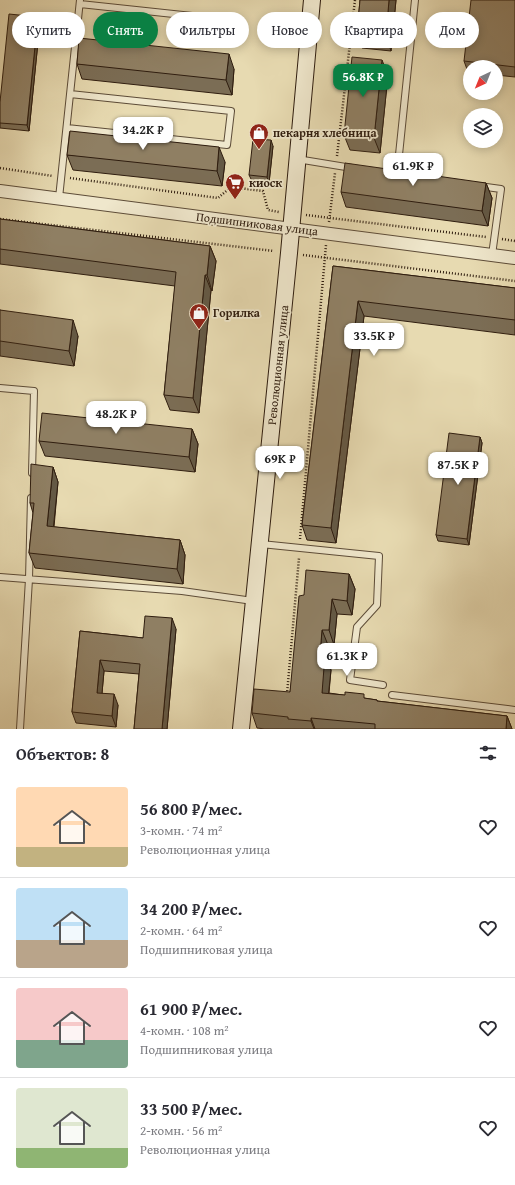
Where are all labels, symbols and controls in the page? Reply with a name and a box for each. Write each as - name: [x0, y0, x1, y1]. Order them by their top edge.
- chip: Купить: [12, 12, 85, 48]
- chip: Снять: [93, 12, 158, 48]
- chip: Фильтры: [166, 12, 249, 48]
- chip: Новое: [257, 12, 322, 48]
- chip: Квартира: [330, 12, 417, 48]
- chip: Дом: [425, 12, 479, 48]
- north arrow: [463, 60, 503, 100]
- map controls: [463, 60, 503, 148]
- pin: 56.8K ₽: [326, 64, 400, 98]
- text: 56.8K ₽: [342, 67, 384, 86]
- button: layers: [463, 108, 503, 148]
- pin: 34.2K ₽: [106, 117, 180, 151]
- text: 34.2K ₽: [122, 120, 164, 139]
- shop icon: пекарня хлебница: [248, 122, 270, 150]
- place label: пекарня хлебница: [273, 124, 378, 141]
- pin: 61.9K ₽: [376, 153, 450, 187]
- text: 61.9K ₽: [392, 156, 434, 175]
- supermarket icon: киоск: [224, 172, 246, 200]
- place label: киоск: [249, 174, 282, 191]
- street label: Подшипниковая улица: [195, 208, 319, 239]
- shop icon: Горилка: [188, 302, 210, 330]
- place label: Горилка: [213, 304, 261, 321]
- street label: Революционная улица: [263, 304, 292, 426]
- pin: 33.5K ₽: [337, 323, 411, 357]
- text: 33.5K ₽: [353, 326, 395, 345]
- pin: 48.2K ₽: [79, 401, 153, 435]
- text: 48.2K ₽: [95, 404, 137, 423]
- pin: 69K ₽: [252, 446, 308, 480]
- text: 69K ₽: [264, 449, 296, 468]
- pin: 87.5K ₽: [421, 452, 495, 486]
- text: 87.5K ₽: [437, 455, 479, 474]
- pin: 61.3K ₽: [310, 643, 384, 677]
- text: 61.3K ₽: [326, 646, 368, 665]
- text: Объектов: 8: [16, 741, 109, 766]
- icon: filters: [477, 742, 499, 764]
- text: 56 800 ₽/мес.: [140, 796, 242, 821]
- icon: home: [48, 803, 96, 851]
- icon: heart: [477, 816, 499, 838]
- text: 3-комн. · 74 m²: [140, 821, 222, 840]
- text: Революционная улица: [140, 840, 270, 859]
- text: 34 200 ₽/мес.: [140, 896, 242, 921]
- icon: home: [48, 904, 96, 952]
- icon: heart: [477, 917, 499, 939]
- text: 2-комн. · 64 m²: [140, 921, 222, 940]
- text: Подшипниковая улица: [140, 940, 273, 959]
- text: 61 900 ₽/мес.: [140, 996, 242, 1021]
- icon: home: [48, 1004, 96, 1052]
- icon: heart: [477, 1017, 499, 1039]
- text: 4-комн. · 108 m²: [140, 1021, 229, 1040]
- text: Подшипниковая улица: [140, 1040, 273, 1059]
- text: 33 500 ₽/мес.: [140, 1096, 242, 1121]
- icon: home: [48, 1104, 96, 1152]
- icon: heart: [477, 1117, 499, 1139]
- text: 2-комн. · 56 m²: [140, 1121, 222, 1140]
- text: Революционная улица: [140, 1140, 270, 1159]

